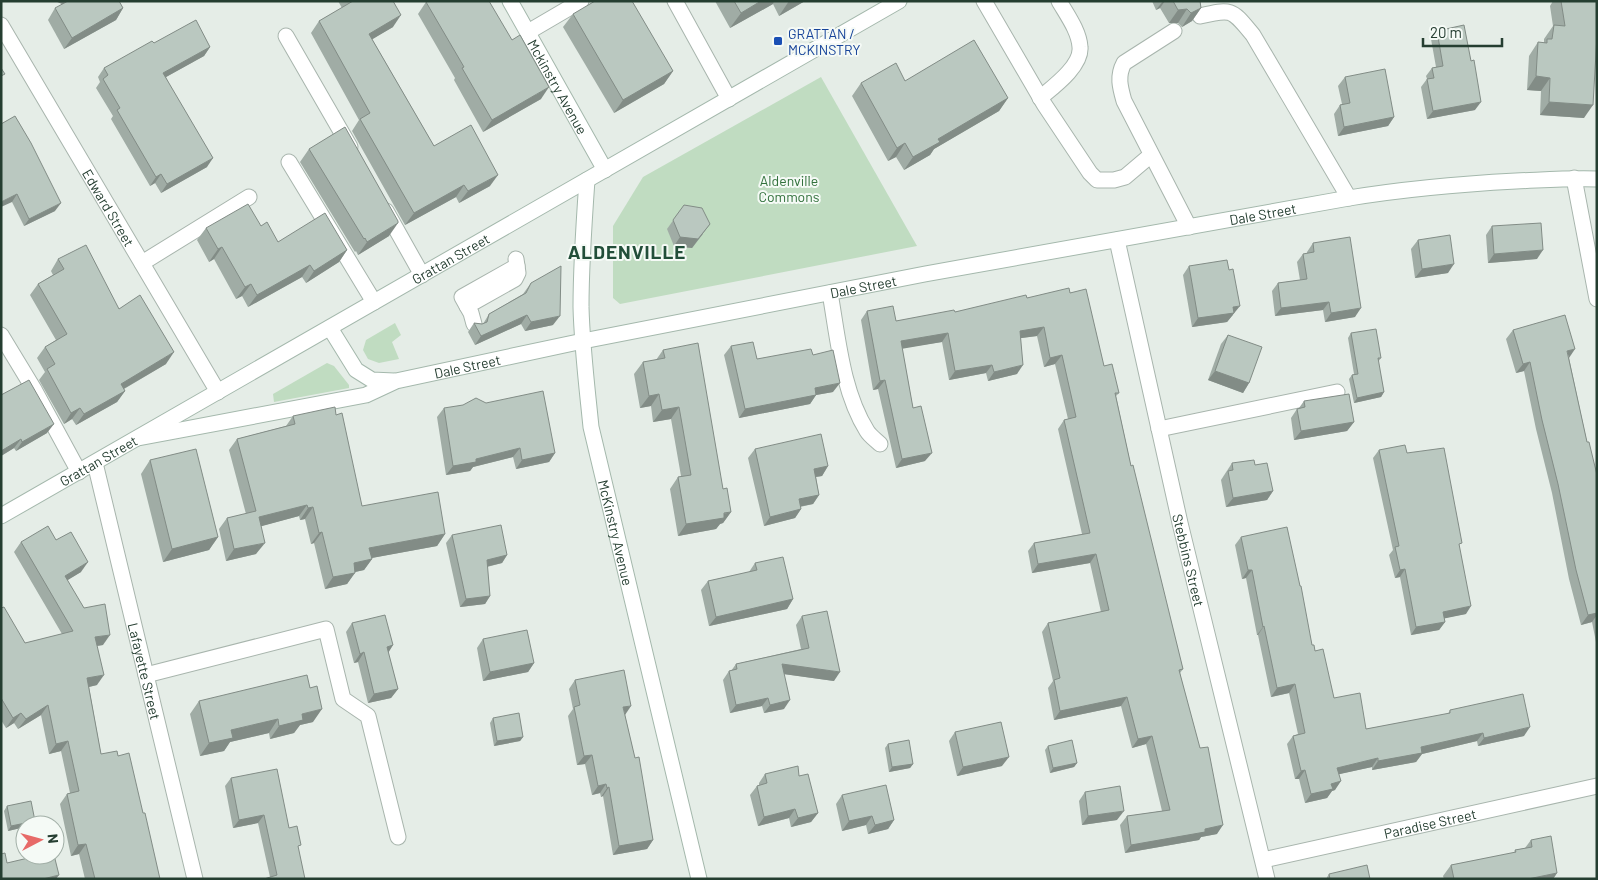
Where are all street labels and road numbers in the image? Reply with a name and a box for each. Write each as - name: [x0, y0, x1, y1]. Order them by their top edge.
- street label: Mckinstry Avenue: [524, 36, 592, 137]
- street label: Edward Street: [79, 166, 138, 249]
- street label: Dale Street: [1228, 199, 1297, 228]
- street label: Grattan Street: [408, 229, 492, 287]
- street label: Dale Street: [829, 271, 898, 301]
- street label: Dale Street: [432, 350, 502, 381]
- street label: Grattan Street: [56, 431, 140, 489]
- street label: McKinstry Avenue: [595, 478, 637, 587]
- street label: Stebbins Street: [1170, 512, 1209, 608]
- street label: Lafayette Street: [125, 621, 165, 721]
- street label: Paradise Street: [1382, 805, 1478, 841]

